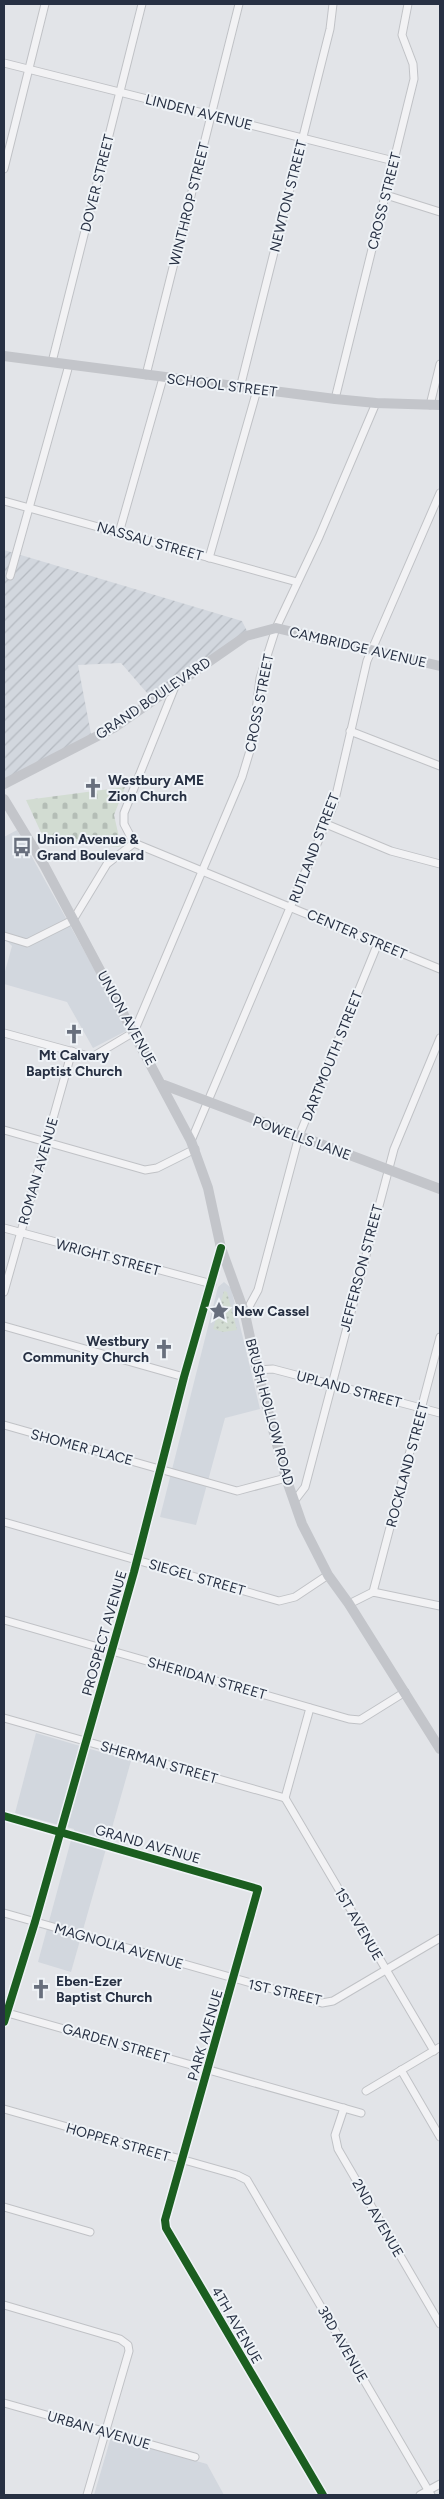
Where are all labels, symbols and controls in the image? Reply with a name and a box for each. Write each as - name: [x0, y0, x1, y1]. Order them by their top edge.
- street label: LINDEN AVENUE: [143, 91, 254, 134]
- street label: DOVER STREET: [77, 132, 118, 234]
- street label: NEWTON STREET: [266, 138, 311, 254]
- street label: WINTHROP STREET: [166, 140, 213, 268]
- street label: CROSS STREET: [364, 150, 405, 252]
- street label: SCHOOL STREET: [166, 370, 278, 401]
- street label: NASSAU STREET: [95, 518, 205, 565]
- street label: CAMBRIDGE AVENUE: [288, 623, 428, 672]
- street label: CROSS STREET: [242, 652, 277, 754]
- street label: GRAND BOULEVARD: [93, 654, 214, 743]
- place label: Westbury AME Zion Church: [108, 772, 204, 805]
- church icon: Westbury AME Zion Church: [82, 777, 104, 799]
- street label: RUTLAND STREET: [286, 791, 343, 906]
- place label: Union Avenue & Grand Boulevard: [37, 831, 144, 864]
- bus stop icon: Union Avenue & Grand Boulevard: [11, 836, 33, 858]
- street label: CENTER STREET: [304, 906, 410, 963]
- street label: UNION AVENUE: [94, 968, 160, 1069]
- street label: DARTMOUTH STREET: [299, 988, 367, 1124]
- church icon: Mt Calvary Baptist Church: [63, 1023, 85, 1045]
- place label: Mt Calvary Baptist Church: [26, 1047, 122, 1080]
- street label: POWELLS LANE: [250, 1113, 353, 1164]
- street label: ROMAN AVENUE: [15, 1115, 62, 1227]
- street label: JEFFERSON STREET: [336, 1202, 387, 1334]
- street label: WRIGHT STREET: [54, 1235, 162, 1280]
- place icon: New Cassel: [208, 1300, 230, 1322]
- place label: New Cassel: [234, 1303, 309, 1320]
- place label: Westbury Community Church: [23, 1333, 150, 1366]
- street label: BRUSH HOLLOW ROAD: [242, 1337, 297, 1488]
- church icon: Westbury Community Church: [153, 1338, 175, 1360]
- street label: UPLAND STREET: [294, 1367, 404, 1412]
- street label: ROCKLAND STREET: [383, 1401, 432, 1529]
- street label: SHOMER PLACE: [29, 1426, 135, 1469]
- street label: SIEGEL STREET: [147, 1556, 247, 1599]
- street label: PROSPECT AVENUE: [78, 1568, 131, 1698]
- street label: SHERIDAN STREET: [146, 1653, 268, 1704]
- street label: SHERMAN STREET: [98, 1738, 220, 1787]
- street label: GRAND AVENUE: [93, 1821, 202, 1868]
- street label: 1ST AVENUE: [331, 1885, 386, 1964]
- street label: MAGNOLIA AVENUE: [52, 1920, 185, 1973]
- place label: Eben-Ezer Baptist Church: [56, 1973, 152, 2006]
- street label: 1ST STREET: [246, 1976, 324, 2009]
- church icon: Eben-Ezer Baptist Church: [30, 1978, 52, 2000]
- street label: PARK AVENUE: [184, 1988, 227, 2083]
- street label: GARDEN STREET: [60, 2020, 172, 2067]
- street label: HOPPER STREET: [64, 2119, 172, 2166]
- street label: 2ND AVENUE: [348, 2176, 407, 2260]
- street label: 4TH AVENUE: [208, 2284, 265, 2367]
- street label: 3RD AVENUE: [314, 2303, 371, 2385]
- street label: URBAN AVENUE: [45, 2408, 153, 2453]

